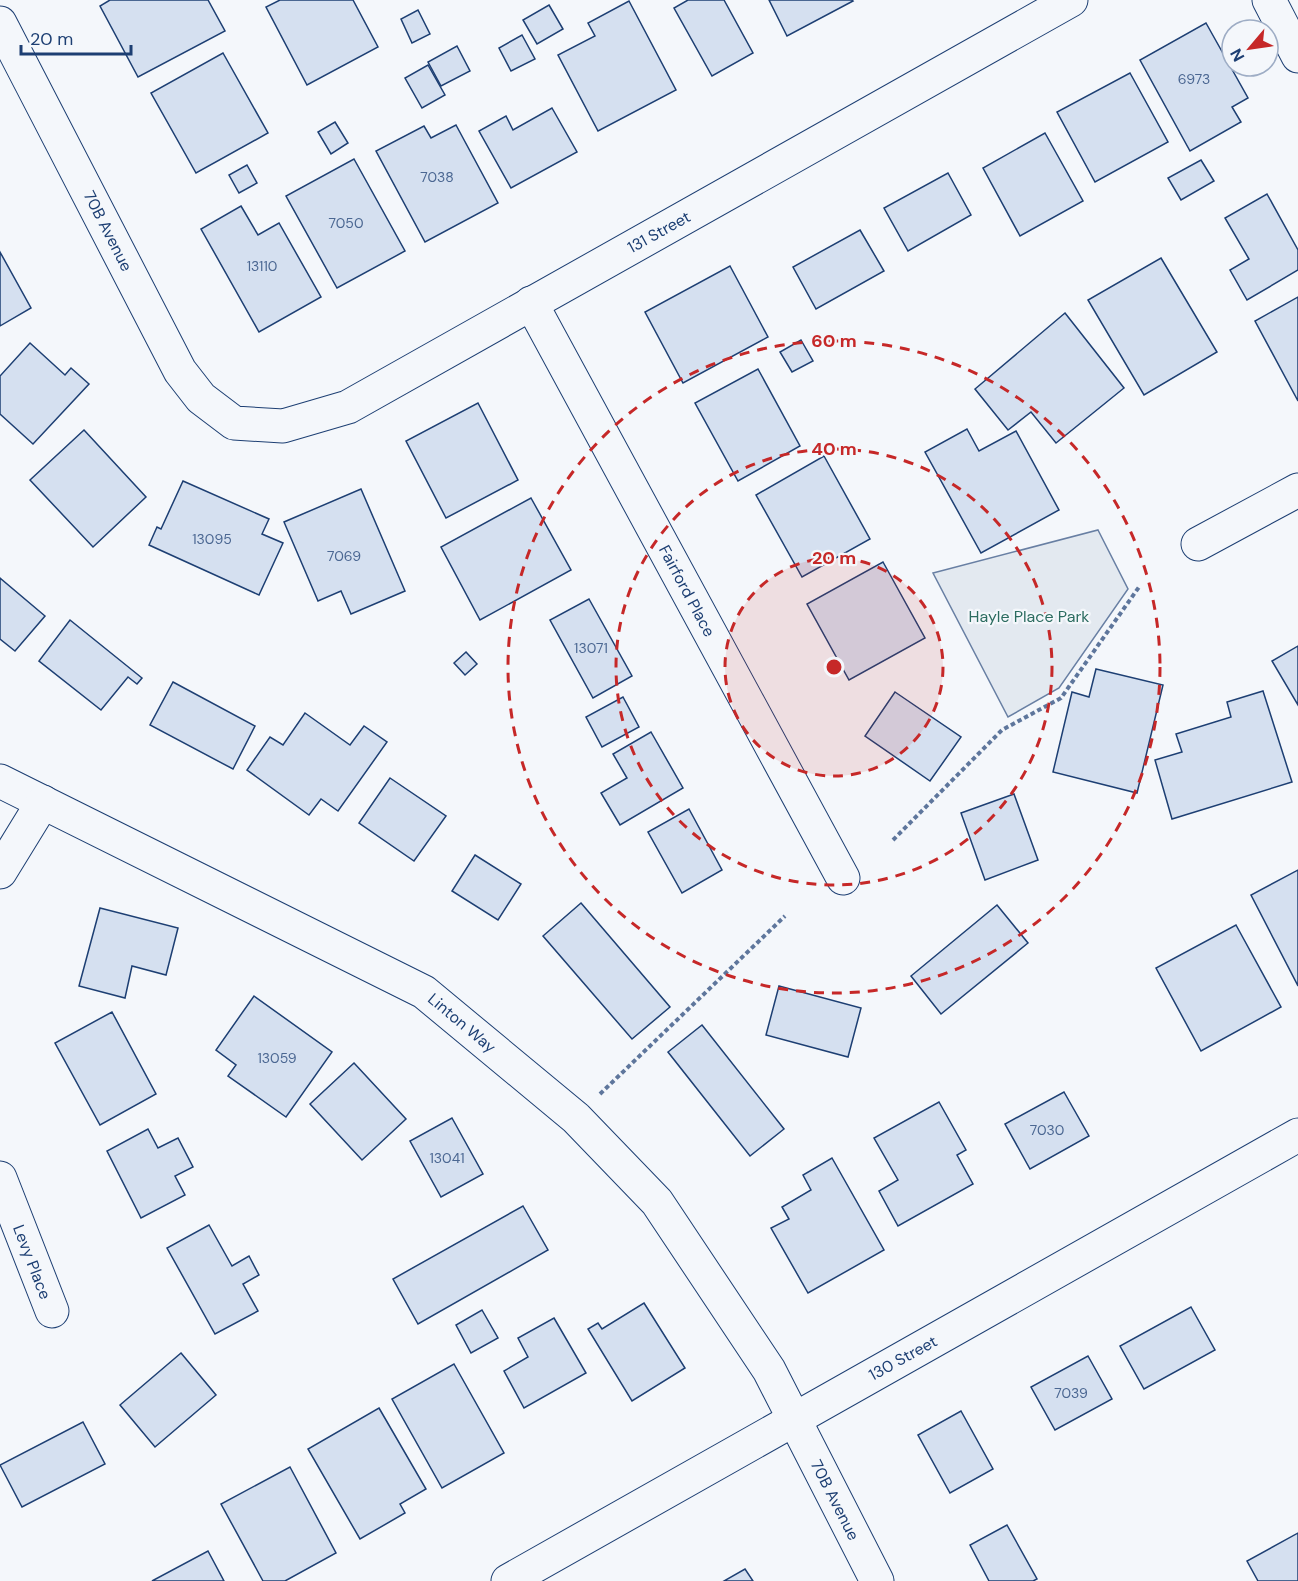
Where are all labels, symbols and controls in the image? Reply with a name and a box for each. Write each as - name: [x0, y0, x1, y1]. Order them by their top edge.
- scale bar: [21, 18, 130, 56]
- north arrow: [1220, 18, 1280, 78]
- text: 20 m: [30, 27, 73, 51]
- text: N: [1225, 45, 1249, 65]
- house number: 6973: [1178, 70, 1210, 88]
- house number: 7038: [420, 168, 454, 186]
- street label: 70B Avenue: [79, 187, 137, 275]
- street label: 131 Street: [624, 206, 694, 258]
- house number: 7050: [329, 214, 363, 232]
- house number: 13110: [247, 257, 277, 275]
- text: 60 m: [811, 329, 857, 353]
- text: 40 m: [811, 437, 857, 461]
- house number: 13095: [192, 530, 232, 548]
- street label: Fairford Place: [654, 542, 720, 640]
- text: 20 m: [812, 546, 856, 570]
- house number: 7069: [327, 547, 361, 565]
- park label: Hayle Place Park: [969, 606, 1089, 627]
- house number: 13071: [574, 639, 608, 657]
- centre of rings: [824, 657, 844, 677]
- street label: Linton Way: [424, 988, 500, 1058]
- house number: 13059: [257, 1049, 297, 1067]
- house number: 7030: [1030, 1121, 1064, 1139]
- house number: 13041: [429, 1149, 465, 1167]
- street label: Levy Place: [8, 1222, 56, 1302]
- street label: 130 Street: [865, 1331, 941, 1385]
- house number: 7039: [1054, 1384, 1088, 1402]
- street label: 70B Avenue: [806, 1456, 864, 1544]

